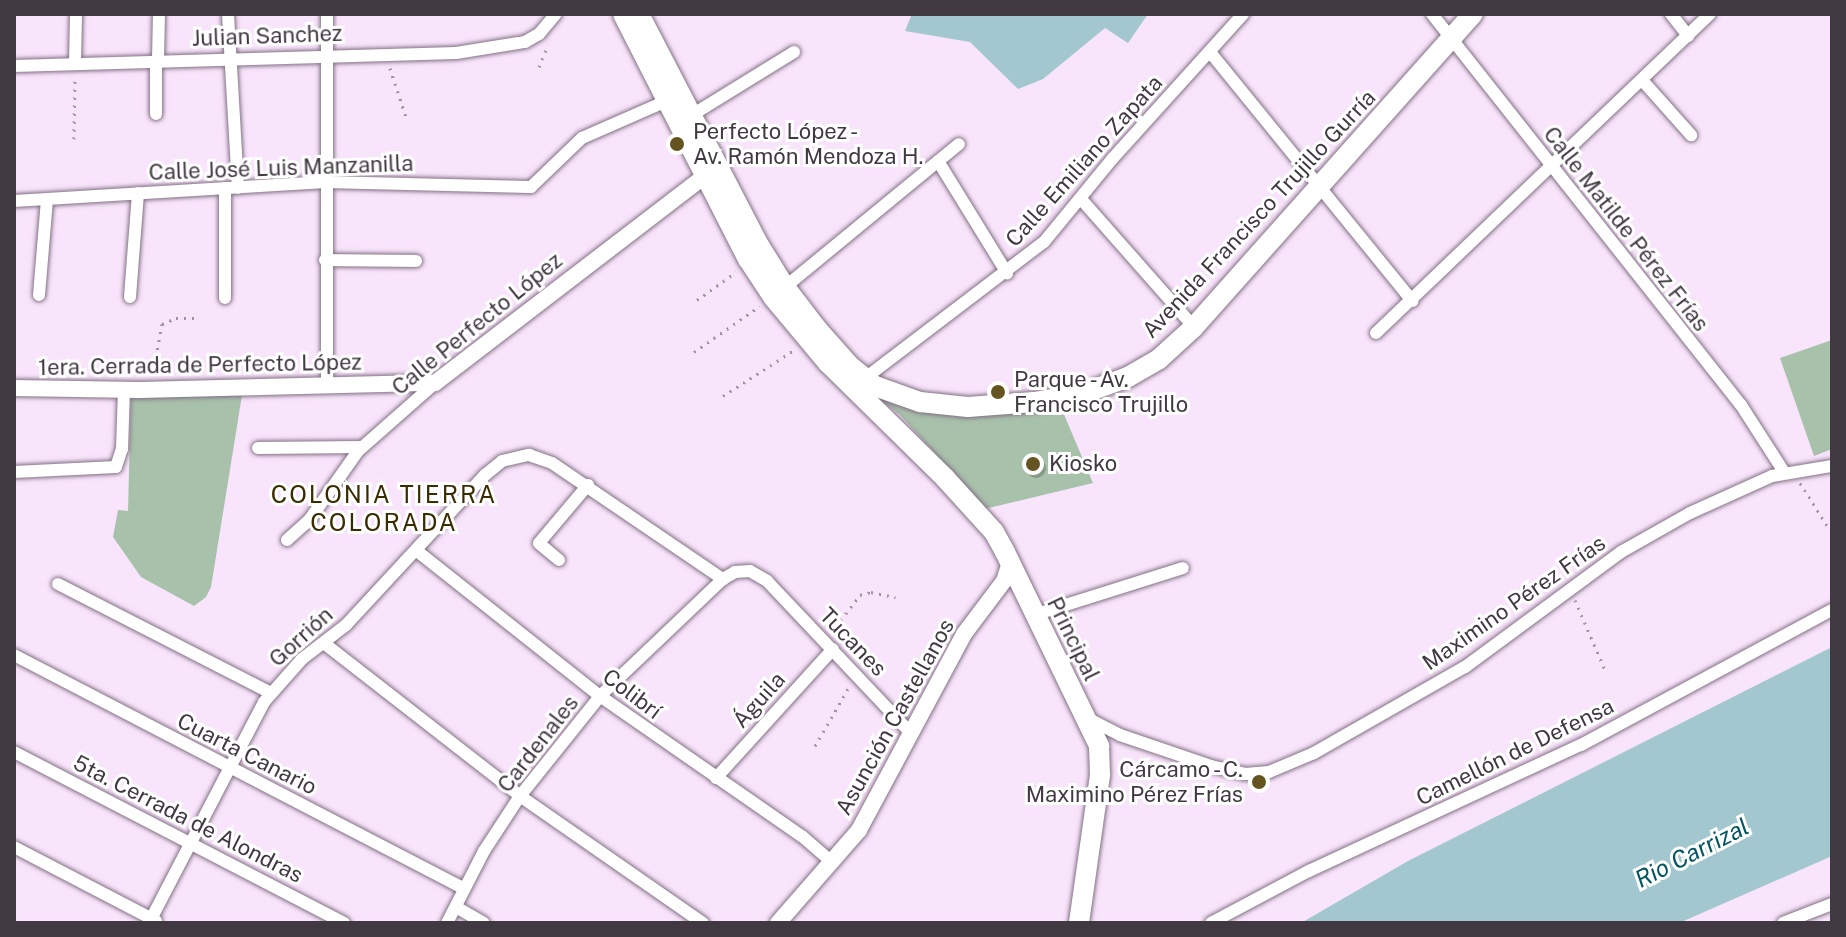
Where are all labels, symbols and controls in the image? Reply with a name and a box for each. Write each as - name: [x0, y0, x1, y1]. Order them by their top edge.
- street label: Julian Sanchez: [191, 20, 343, 52]
- street label: Calle Emiliano Zapata: [1000, 70, 1168, 252]
- street label: Avenida Francisco Trujillo Gurría: [1137, 84, 1381, 344]
- place label: Perfecto López - Av. Ramón Mendoza H.: [693, 118, 924, 170]
- street label: Calle Matilde Pérez Frías: [1538, 121, 1714, 337]
- marker: Perfecto López - Av. Ramón Mendoza H.: [668, 135, 686, 153]
- street label: Calle José Luis Manzanilla: [148, 150, 414, 186]
- street label: Calle Perfecto López: [386, 247, 568, 401]
- street label: 1era. Cerrada de Perfecto López: [38, 349, 362, 381]
- place label: Parque - Av. Francisco Trujillo: [1014, 366, 1188, 418]
- marker: Parque - Av. Francisco Trujillo: [989, 383, 1007, 401]
- place label: Kiosko: [1049, 451, 1117, 477]
- marker: Kiosko: [1024, 455, 1042, 473]
- district label: COLONIA TIERRA COLORADA: [271, 481, 497, 537]
- street label: Maximino Pérez Frías: [1417, 530, 1611, 676]
- street label: Principal: [1041, 593, 1105, 685]
- street label: Gorrión: [264, 602, 338, 672]
- street label: Tucanes: [814, 602, 892, 682]
- street label: Asunción Castellanos: [830, 615, 960, 819]
- street label: Colibrí: [597, 663, 667, 725]
- street label: Águila: [727, 667, 791, 733]
- street label: Cardenales: [492, 690, 584, 798]
- street label: Camellón de Defensa: [1412, 693, 1618, 811]
- street label: Cuarta Canario: [173, 708, 321, 800]
- street label: 5ta. Cerrada de Alondras: [69, 749, 307, 889]
- place label: Cárcamo - C. Maximino Pérez Frías: [1026, 756, 1243, 808]
- marker: Cárcamo - C. Maximino Pérez Frías: [1250, 773, 1268, 791]
- water label: Rio Carrizal: [1630, 812, 1754, 894]

